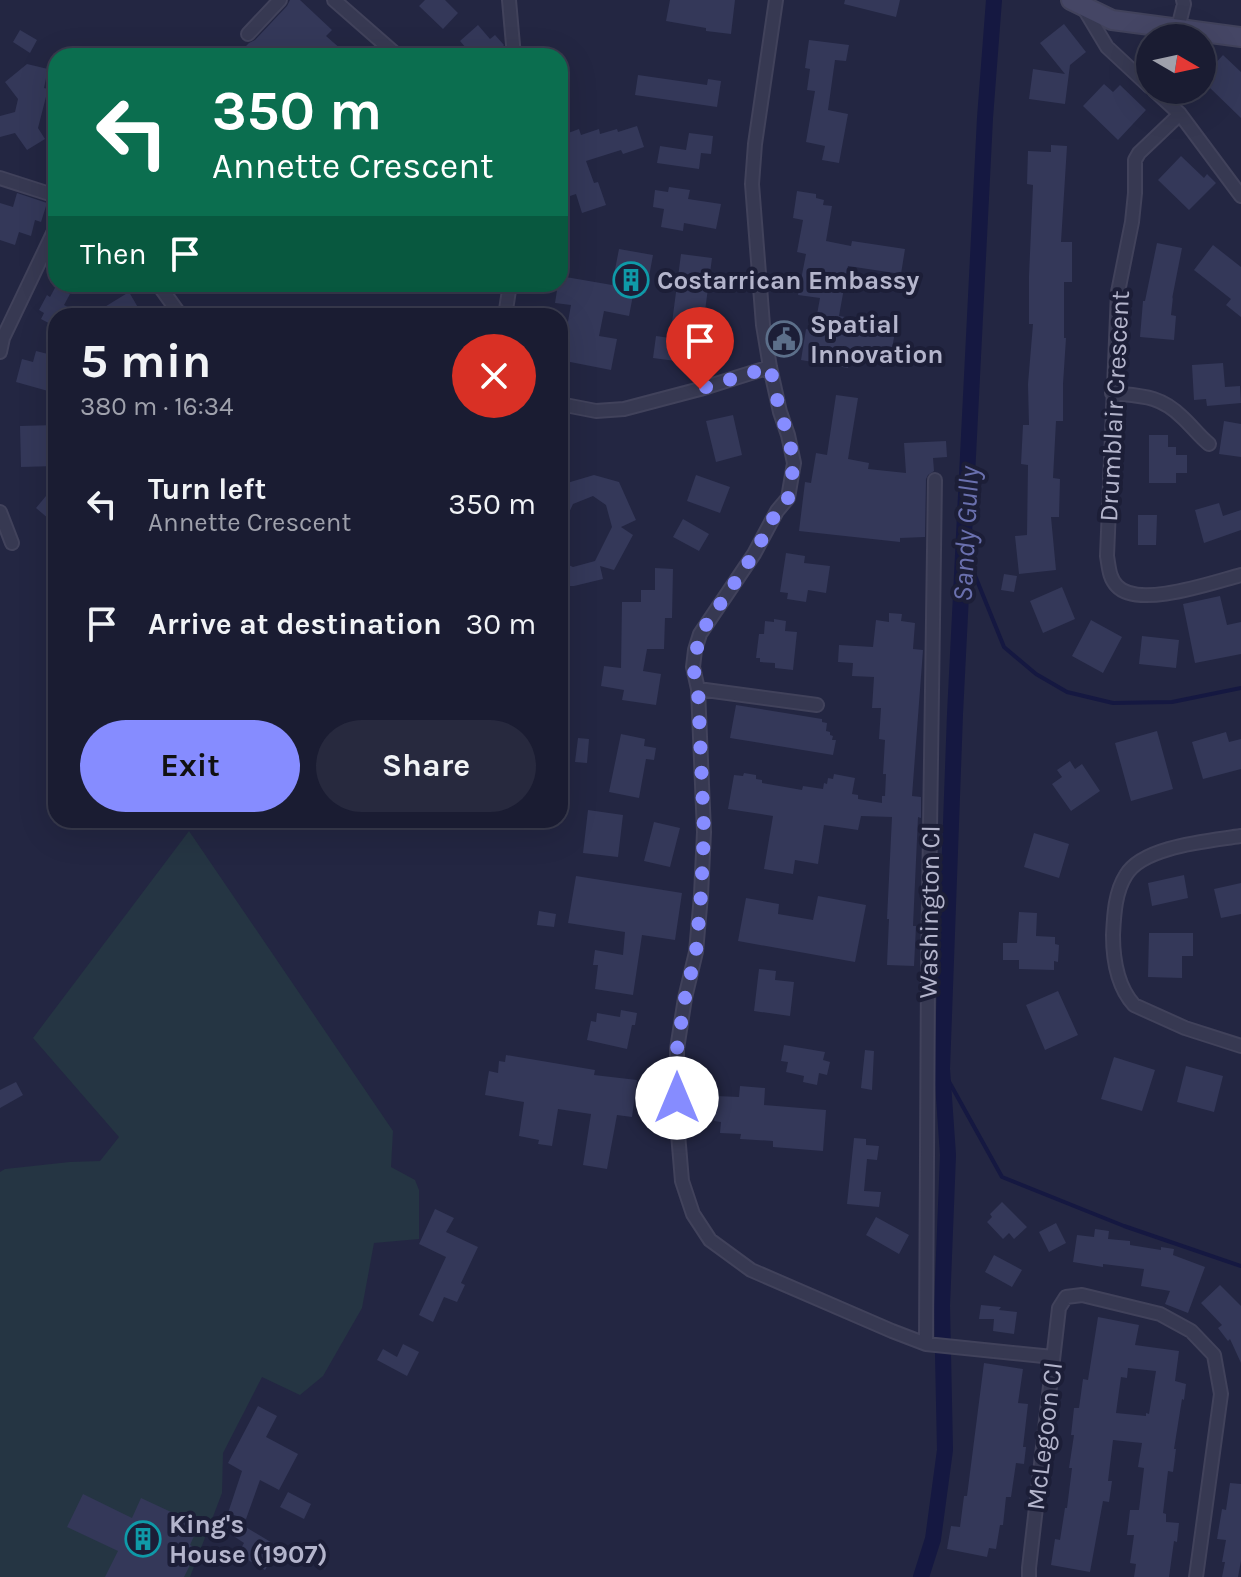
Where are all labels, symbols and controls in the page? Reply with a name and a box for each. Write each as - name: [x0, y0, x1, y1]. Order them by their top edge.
- north arrow: [1136, 24, 1216, 104]
- map controls: [1136, 24, 1216, 104]
- text: 350 m: [212, 78, 382, 143]
- icon: left: [80, 80, 184, 184]
- text: Annette Crescent: [212, 145, 494, 187]
- icon: arrive: [163, 232, 207, 276]
- text: Then: [80, 236, 147, 272]
- building icon: Costarrican Embassy: [612, 261, 650, 299]
- place label: Costarrican Embassy: [657, 265, 919, 296]
- street label: Drumblair Crescent: [1093, 289, 1136, 522]
- pin: [666, 307, 734, 389]
- place label: Spatial Innovation: [810, 309, 943, 370]
- icon: arrive: [678, 319, 722, 363]
- public building icon: Spatial Innovation: [765, 320, 803, 358]
- text: 5 min: [80, 333, 211, 389]
- button: close: [452, 334, 536, 418]
- text: 380 m · 16:34: [80, 391, 234, 422]
- water label: Sandy Gully: [945, 465, 986, 603]
- text: Turn left: [148, 471, 266, 507]
- icon: left: [80, 482, 124, 526]
- text: 350 m: [448, 486, 536, 522]
- text: Annette Crescent: [148, 507, 351, 538]
- icon: arrive: [80, 602, 124, 646]
- text: Arrive at destination: [148, 606, 442, 642]
- text: 30 m: [466, 606, 536, 642]
- button: Exit: [80, 720, 300, 812]
- button: Share: [316, 720, 536, 812]
- street label: Washington Cl: [912, 825, 947, 999]
- position arrow: [635, 1056, 719, 1140]
- street label: McLegoon Cl: [1020, 1360, 1069, 1512]
- place label: King's House (1907): [169, 1509, 328, 1570]
- building icon: King's House (1907): [124, 1520, 162, 1558]

